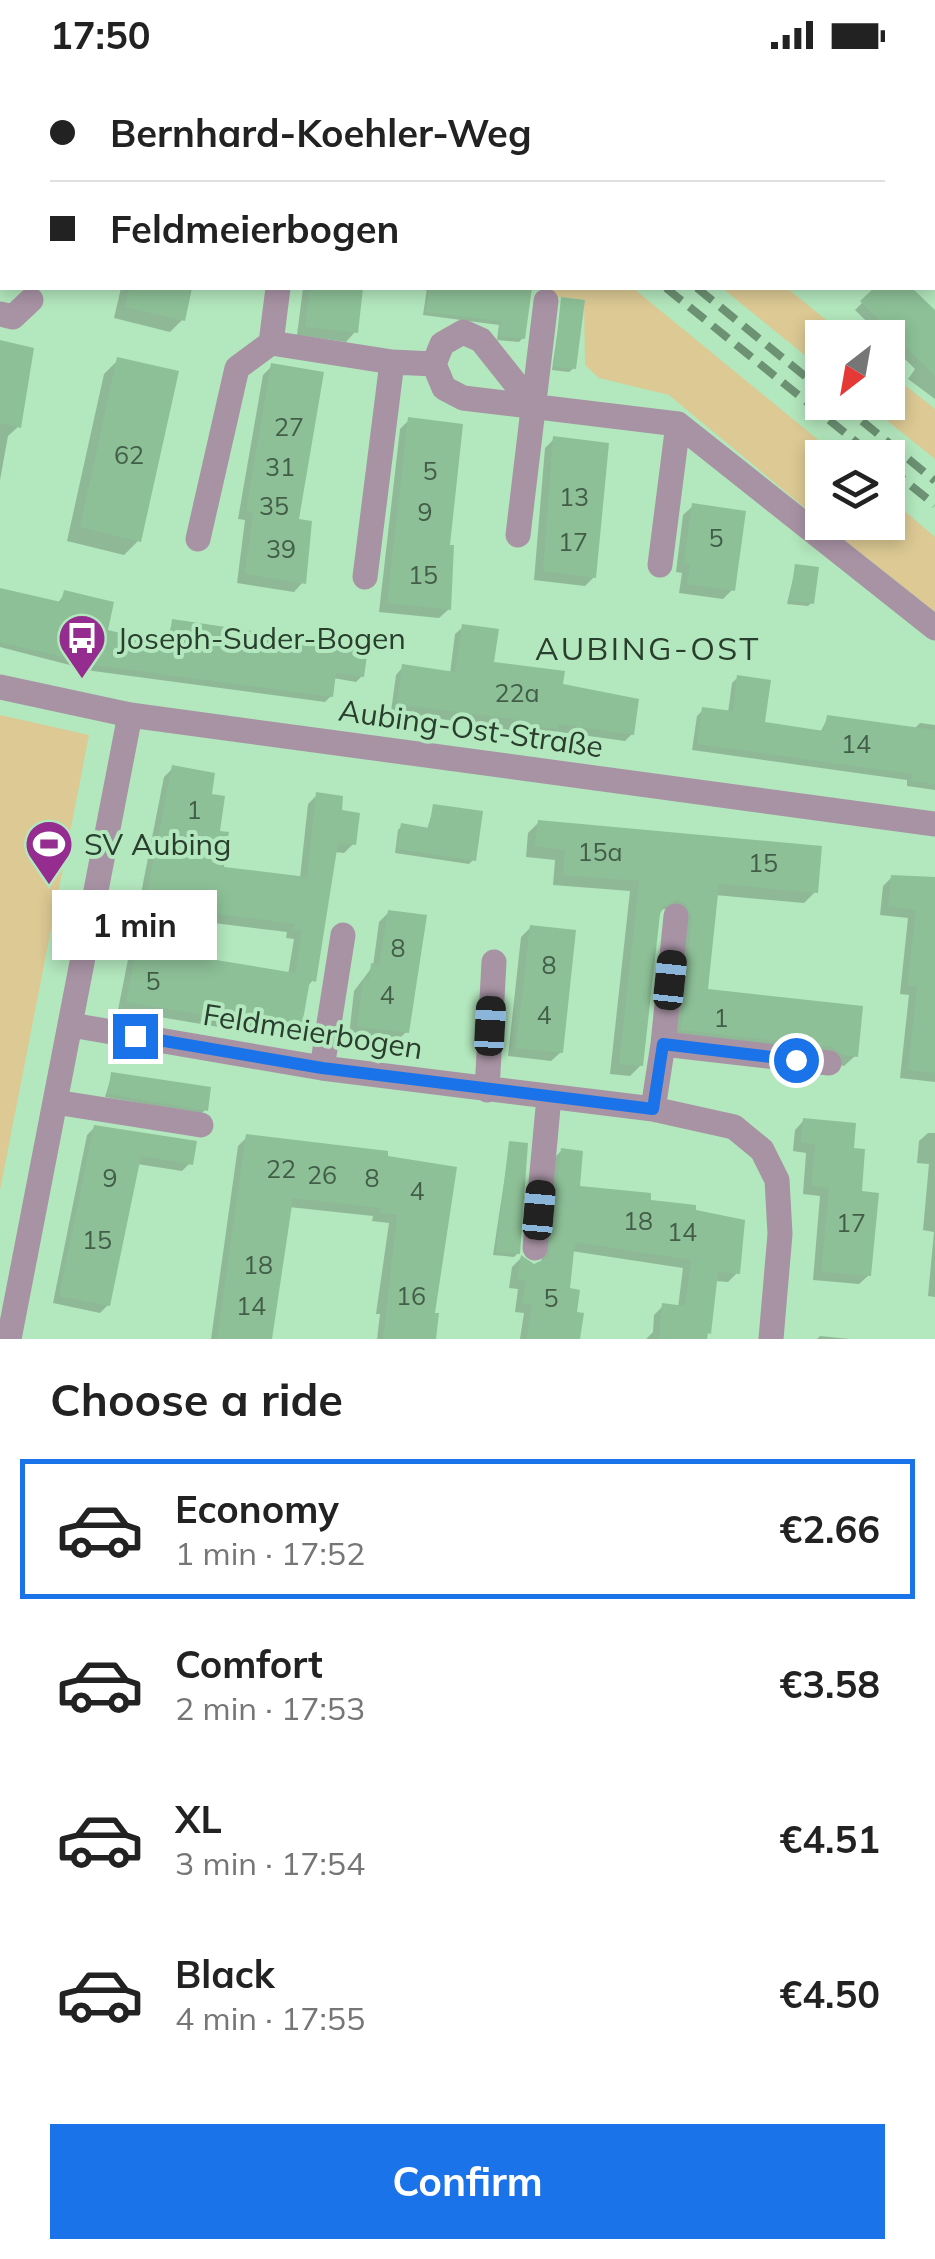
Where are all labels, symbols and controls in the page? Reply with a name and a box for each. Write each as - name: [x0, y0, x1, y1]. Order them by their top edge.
- text: 17:50: [50, 11, 151, 59]
- text: Bernhard-Koehler-Weg: [110, 109, 532, 157]
- text: Feldmeierbogen: [110, 205, 399, 253]
- north arrow: [805, 320, 905, 420]
- map controls: [805, 320, 905, 540]
- house number: 27: [274, 411, 304, 442]
- house number: 62: [114, 439, 144, 470]
- button: layers: [805, 440, 905, 540]
- house number: 31: [265, 451, 295, 482]
- house number: 5: [422, 455, 438, 486]
- house number: 13: [559, 481, 589, 512]
- house number: 35: [259, 490, 289, 521]
- house number: 9: [417, 496, 433, 527]
- house number: 5: [708, 522, 724, 553]
- house number: 17: [558, 526, 588, 557]
- house number: 39: [266, 533, 296, 564]
- house number: 15: [408, 559, 438, 590]
- bus stop icon: Joseph-Suder-Bogen: [56, 612, 108, 680]
- place label: Joseph-Suder-Bogen: [117, 619, 406, 657]
- district label: AUBING-OST: [535, 628, 761, 668]
- house number: 22a: [494, 677, 540, 708]
- street label: Aubing-Ost-Straße: [336, 691, 606, 765]
- house number: 14: [841, 728, 871, 759]
- house number: 1: [186, 794, 202, 825]
- sports icon: SV Aubing: [23, 818, 75, 886]
- place label: SV Aubing: [84, 825, 231, 863]
- house number: 15a: [577, 836, 623, 867]
- house number: 15: [748, 847, 778, 878]
- callout: 1 min: [52, 891, 218, 961]
- text: 1 min: [92, 905, 177, 945]
- house number: 8: [390, 932, 406, 963]
- house number: 8: [541, 949, 557, 980]
- car: [652, 949, 688, 1011]
- house number: 5: [145, 965, 161, 996]
- house number: 4: [379, 979, 395, 1010]
- street label: Feldmeierbogen: [200, 995, 426, 1067]
- car: [473, 995, 507, 1057]
- house number: 4: [536, 999, 552, 1030]
- house number: 1: [713, 1002, 729, 1033]
- route end: [113, 1014, 158, 1059]
- route start: [774, 1038, 819, 1083]
- house number: 22: [266, 1153, 296, 1184]
- house number: 26: [307, 1159, 337, 1190]
- house number: 9: [102, 1162, 118, 1193]
- house number: 8: [364, 1162, 380, 1193]
- house number: 4: [409, 1175, 425, 1206]
- car: [521, 1179, 557, 1241]
- house number: 18: [623, 1205, 653, 1236]
- house number: 17: [836, 1207, 866, 1238]
- house number: 14: [667, 1216, 697, 1247]
- house number: 15: [82, 1224, 112, 1255]
- house number: 18: [243, 1249, 273, 1280]
- house number: 16: [396, 1280, 426, 1311]
- house number: 5: [543, 1282, 559, 1313]
- house number: 14: [236, 1290, 266, 1321]
- text: Choose a ride: [50, 1371, 343, 1427]
- icon: car: [55, 1484, 145, 1574]
- text: Economy: [175, 1485, 339, 1533]
- text: €2.66: [779, 1505, 880, 1553]
- text: 1 min · 17:52: [175, 1533, 365, 1573]
- icon: car: [55, 1639, 145, 1729]
- text: Comfort: [175, 1640, 323, 1688]
- text: €3.58: [779, 1660, 880, 1708]
- text: 2 min · 17:53: [175, 1688, 365, 1728]
- icon: car: [55, 1794, 145, 1884]
- text: XL: [175, 1795, 222, 1843]
- text: €4.51: [779, 1815, 880, 1863]
- text: 3 min · 17:54: [175, 1843, 365, 1883]
- icon: car: [55, 1949, 145, 2039]
- text: Black: [175, 1950, 275, 1998]
- text: €4.50: [779, 1970, 880, 2018]
- text: 4 min · 17:55: [175, 1998, 365, 2038]
- button: Confirm: [50, 2124, 885, 2239]

